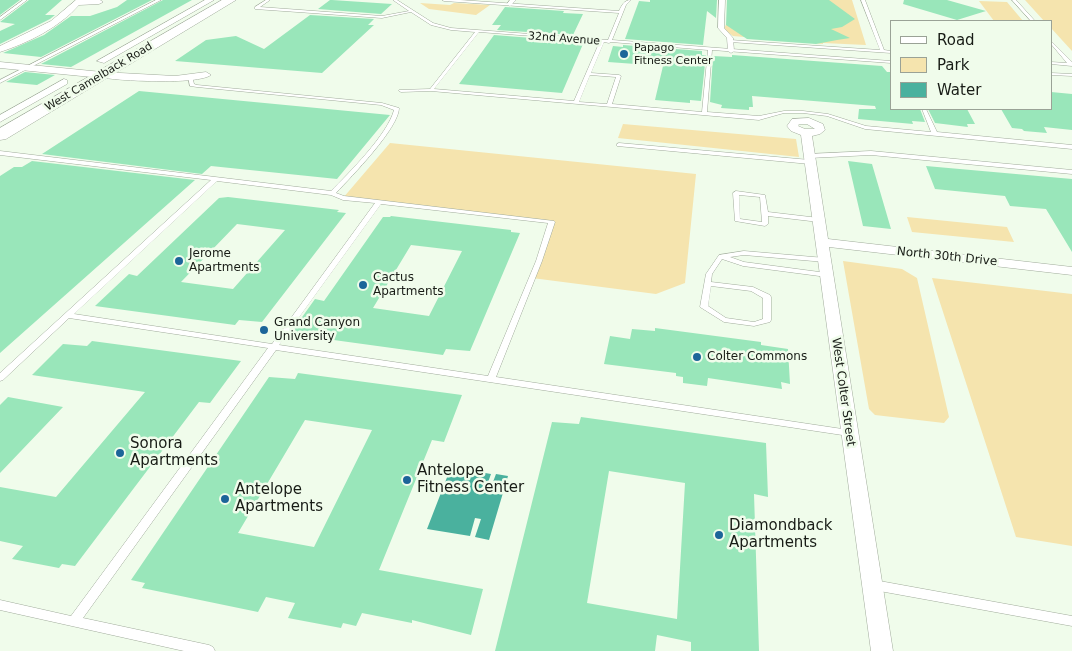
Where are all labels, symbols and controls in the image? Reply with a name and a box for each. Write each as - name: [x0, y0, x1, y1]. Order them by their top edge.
- legend: [890, 20, 1052, 110]
- street label: 32nd Avenue: [527, 30, 601, 48]
- text: Road: [937, 31, 975, 49]
- street label: West Camelback Road: [43, 40, 155, 114]
- place label: Papago Fitness Center: [634, 41, 713, 67]
- marker: Papago Fitness Center: [618, 48, 630, 60]
- text: Park: [937, 56, 969, 74]
- text: Water: [937, 81, 981, 99]
- street label: North 30th Drive: [896, 245, 998, 269]
- place label: Jerome Apartments: [189, 247, 259, 275]
- marker: Jerome Apartments: [173, 255, 185, 267]
- place label: Cactus Apartments: [373, 271, 443, 299]
- marker: Cactus Apartments: [357, 279, 369, 291]
- place label: Grand Canyon University: [274, 316, 360, 344]
- marker: Grand Canyon University: [258, 324, 270, 336]
- street label: West Colter Street: [828, 337, 858, 447]
- place label: Colter Commons: [707, 350, 807, 364]
- marker: Colter Commons: [691, 351, 703, 363]
- place label: Sonora Apartments: [130, 435, 218, 470]
- marker: Sonora Apartments: [114, 447, 126, 459]
- place label: Antelope Fitness Center: [417, 462, 524, 497]
- marker: Antelope Fitness Center: [401, 474, 413, 486]
- place label: Antelope Apartments: [235, 481, 323, 516]
- marker: Antelope Apartments: [219, 493, 231, 505]
- place label: Diamondback Apartments: [729, 517, 832, 552]
- marker: Diamondback Apartments: [713, 529, 725, 541]

